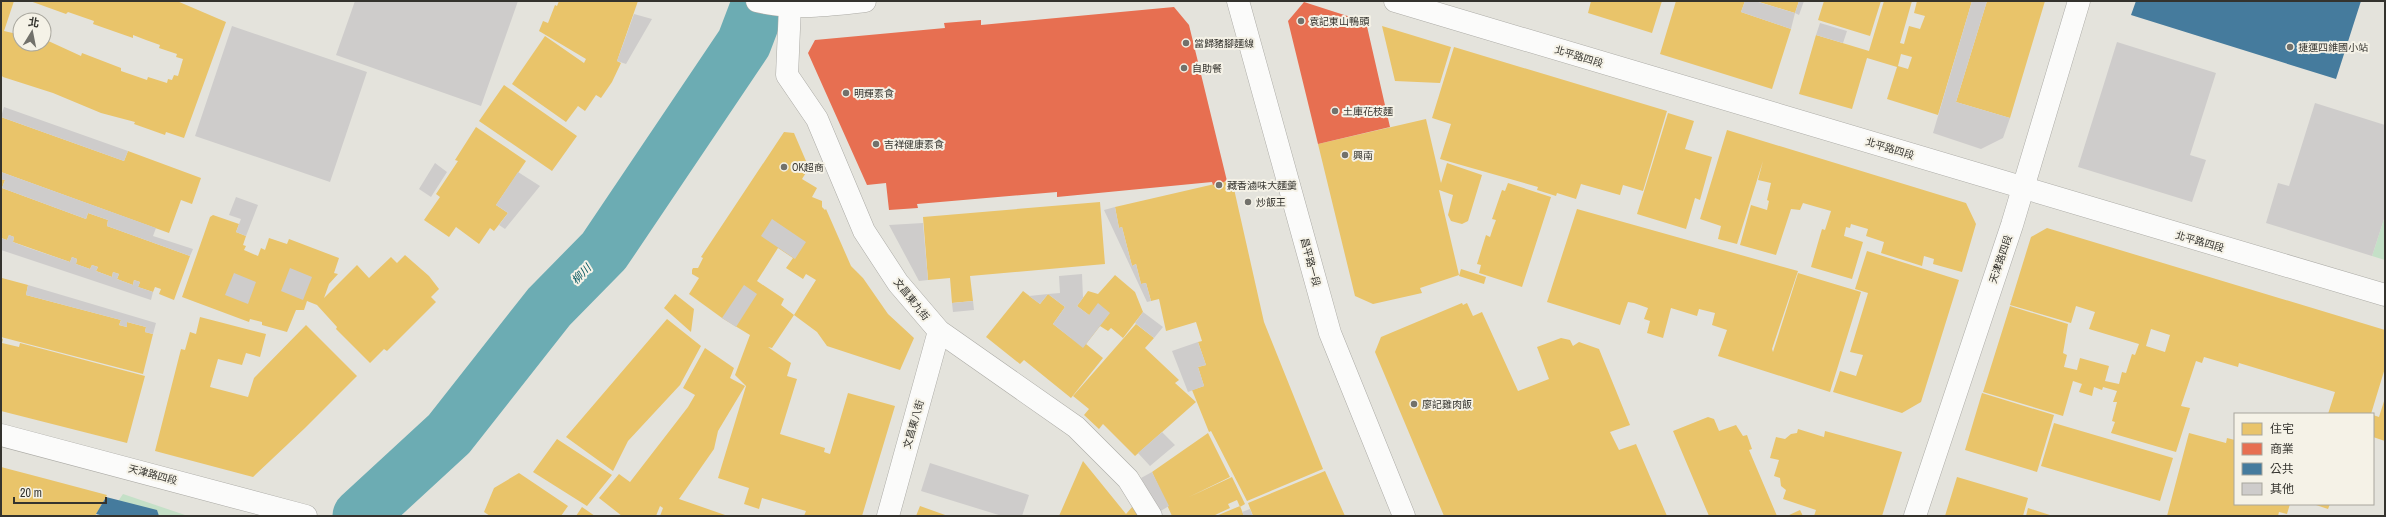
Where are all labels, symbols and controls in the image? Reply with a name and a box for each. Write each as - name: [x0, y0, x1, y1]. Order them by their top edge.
- north arrow: [12, 12, 52, 52]
- text: 北: [27, 14, 40, 30]
- place label: 袁記東山鴨頭: [1309, 15, 1370, 28]
- marker: 袁記東山鴨頭: [1296, 16, 1306, 26]
- place label: 當歸豬腳麵線: [1194, 37, 1254, 50]
- marker: 當歸豬腳麵線: [1181, 38, 1191, 48]
- place label: 捷運四維國小站: [2298, 41, 2368, 54]
- marker: 捷運四維國小站: [2285, 42, 2295, 52]
- street label: 北平路四段: [1553, 43, 1605, 70]
- place label: 自助餐: [1192, 62, 1222, 75]
- marker: 自助餐: [1179, 63, 1189, 73]
- place label: 明輝素食: [854, 87, 894, 100]
- marker: 明輝素食: [841, 88, 851, 98]
- place label: 土庫花枝麵: [1343, 105, 1393, 118]
- marker: 土庫花枝麵: [1330, 106, 1340, 116]
- street label: 北平路四段: [1864, 135, 1916, 162]
- place label: 吉祥健康素食: [884, 138, 944, 151]
- marker: 吉祥健康素食: [871, 139, 881, 149]
- place label: 興南: [1353, 149, 1373, 162]
- marker: 興南: [1340, 150, 1350, 160]
- place label: OK超商: [792, 161, 824, 174]
- marker: OK超商: [779, 162, 789, 172]
- place label: 藏香滷味大麵羹: [1227, 179, 1297, 192]
- marker: 藏香滷味大麵羹: [1214, 180, 1224, 190]
- place label: 炒飯王: [1256, 196, 1286, 209]
- marker: 炒飯王: [1243, 197, 1253, 207]
- street label: 北平路四段: [2174, 228, 2226, 255]
- street label: 天津路四段: [1986, 233, 2015, 285]
- street label: 昌平路一段: [1298, 236, 1323, 288]
- water label: 柳川: [568, 261, 594, 287]
- street label: 文昌東九街: [891, 276, 932, 323]
- street label: 文昌東八街: [900, 398, 927, 450]
- place label: 廖記雞肉飯: [1422, 398, 1472, 411]
- marker: 廖記雞肉飯: [1409, 399, 1419, 409]
- legend: [2234, 413, 2374, 505]
- text: 住宅: [2270, 421, 2294, 437]
- text: 商業: [2270, 441, 2294, 457]
- text: 公共: [2270, 461, 2294, 477]
- street label: 天津路四段: [127, 462, 179, 487]
- scale bar: [14, 479, 106, 505]
- text: 其他: [2270, 481, 2294, 497]
- text: 20 m: [20, 485, 42, 501]

